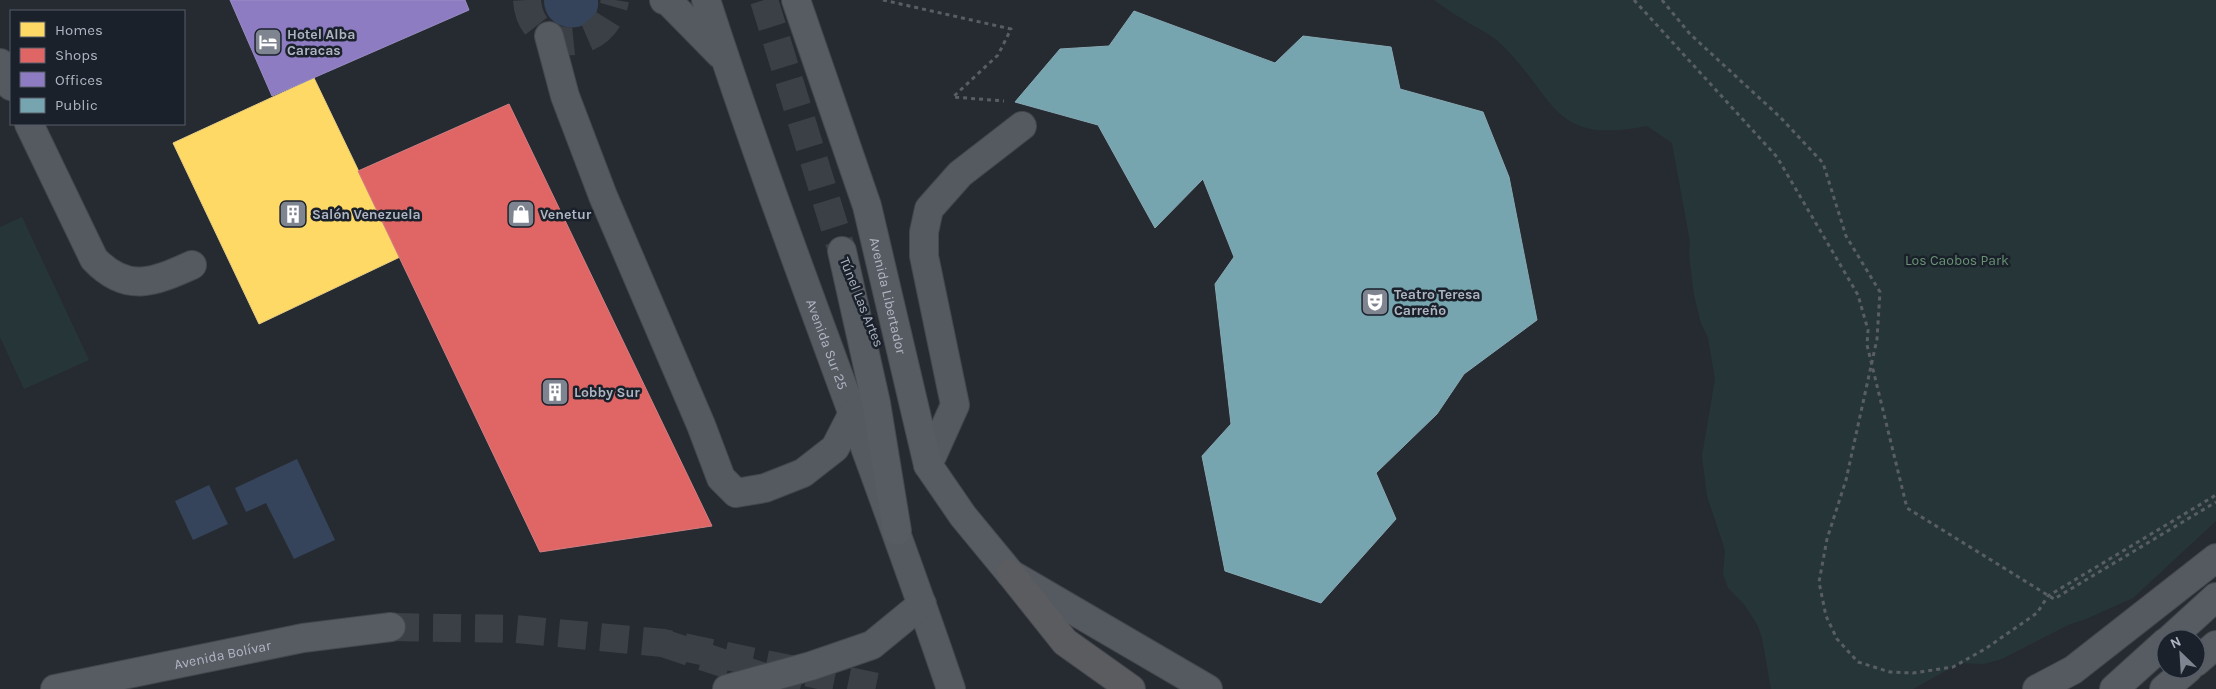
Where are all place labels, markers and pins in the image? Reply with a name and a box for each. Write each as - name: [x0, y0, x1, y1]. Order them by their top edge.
- place label: Hotel Alba Caracas: [287, 26, 355, 59]
- hotel icon: Hotel Alba Caracas: [253, 27, 283, 57]
- building icon: Salón Venezuela: [278, 199, 308, 229]
- shop icon: Venetur: [506, 199, 536, 229]
- place label: Salón Venezuela: [312, 206, 421, 223]
- place label: Venetur: [540, 206, 592, 223]
- place label: Teatro Teresa Carreño: [1394, 286, 1481, 319]
- theatre icon: Teatro Teresa Carreño: [1360, 287, 1390, 317]
- building icon: Lobby Sur: [540, 377, 570, 407]
- place label: Lobby Sur: [574, 384, 640, 401]

